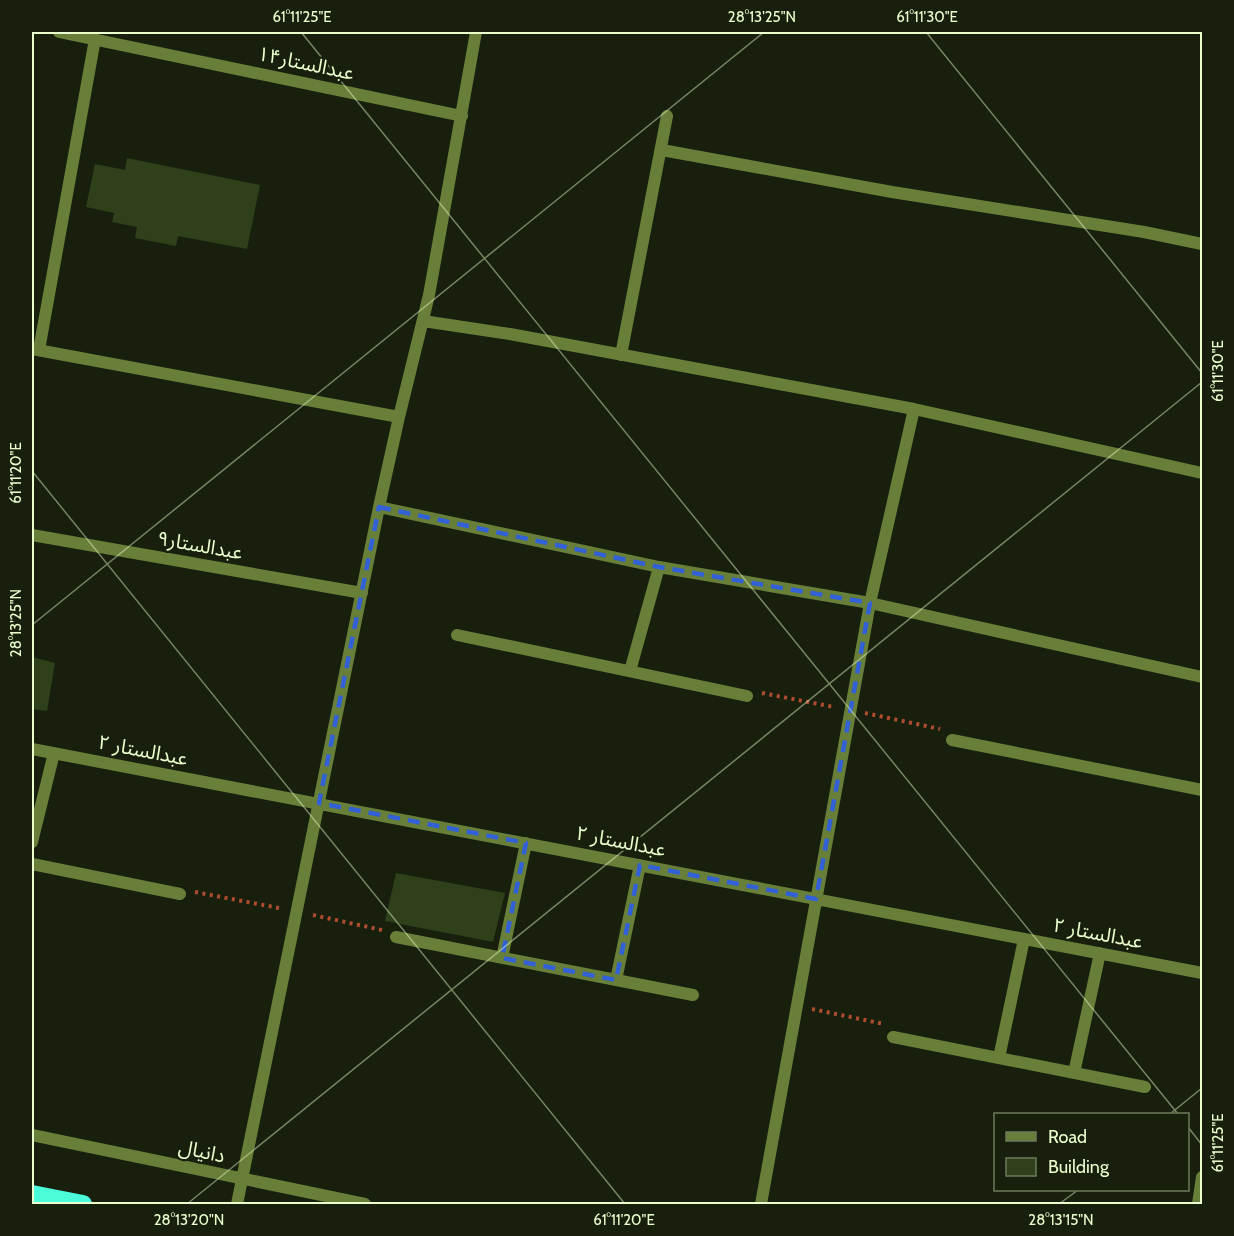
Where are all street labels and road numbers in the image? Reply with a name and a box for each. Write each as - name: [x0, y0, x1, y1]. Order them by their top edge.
- street label: عبدالستار۱۴: [256, 41, 356, 85]
- street label: عبدالستار۹: [155, 526, 245, 564]
- street label: عبدالستار ۲: [96, 730, 190, 770]
- street label: عبدالستار ۲: [574, 821, 668, 861]
- street label: عبدالستار ۲: [1051, 913, 1145, 953]
- street label: دانیال: [177, 1134, 227, 1168]

